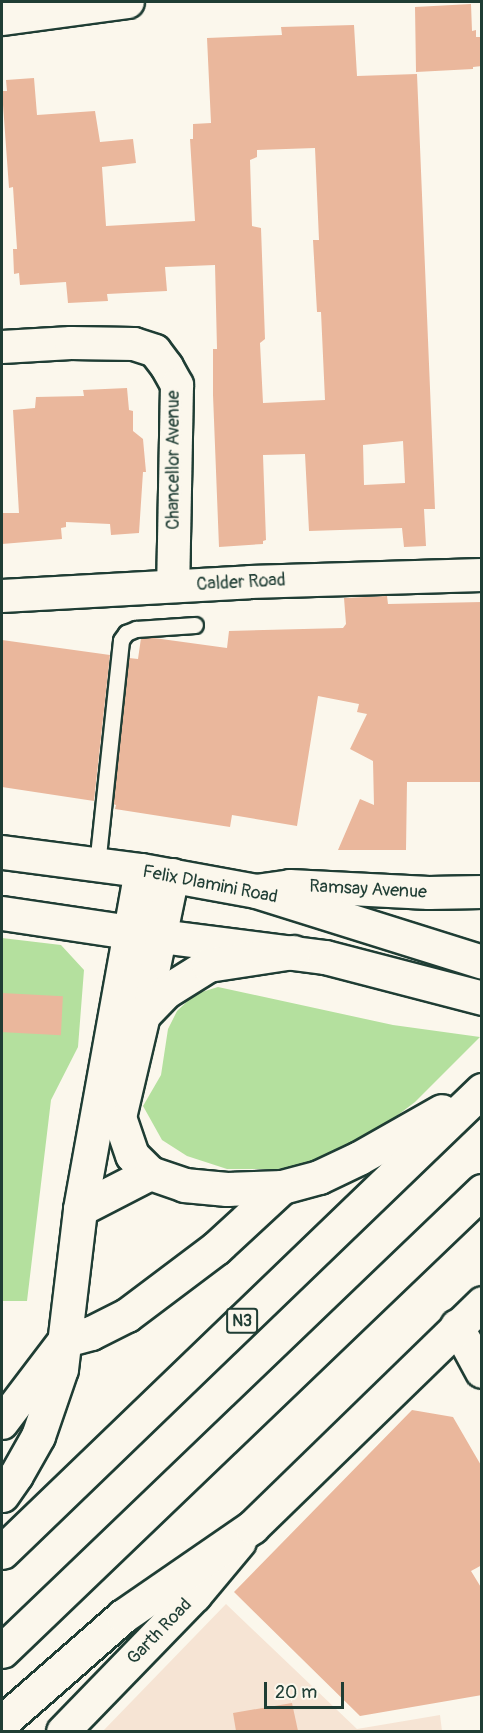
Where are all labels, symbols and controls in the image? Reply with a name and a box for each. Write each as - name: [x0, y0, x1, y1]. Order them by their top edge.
- street label: Chancellor Avenue: [163, 390, 185, 530]
- street label: Calder Road: [196, 570, 286, 596]
- street label: Felix Dlamini Road: [141, 861, 279, 909]
- street label: Ramsay Avenue: [309, 876, 427, 904]
- road number: N3: [226, 1308, 258, 1334]
- street label: Garth Road: [123, 1594, 197, 1670]
- scale bar: [267, 1670, 346, 1708]
- text: 20 m: [275, 1681, 317, 1704]

